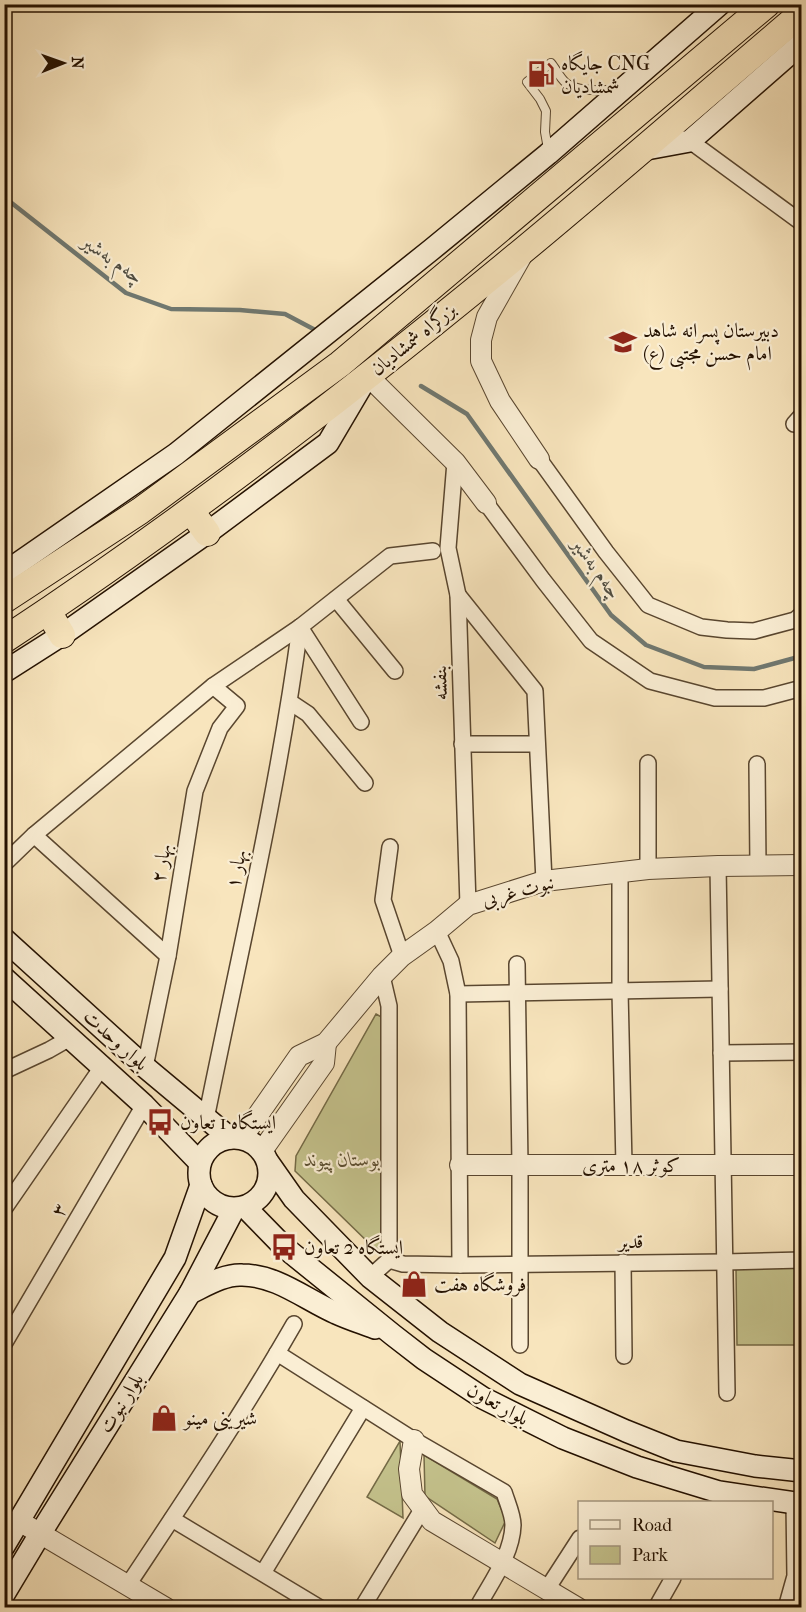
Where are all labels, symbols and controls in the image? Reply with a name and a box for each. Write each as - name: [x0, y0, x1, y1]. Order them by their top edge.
- north arrow: [33, 33, 93, 93]
- place label: جایگاه CNG شمشادیان: [561, 50, 650, 99]
- text: N: [68, 57, 87, 70]
- fuel station icon: جایگاه CNG شمشادیان: [526, 59, 556, 89]
- water label: چەم بەشیر: [72, 228, 149, 294]
- street label: بزرگراه شمشادیان: [364, 296, 461, 381]
- place label: دبیرستان پسرانه شاهد امام حسن مجتبی (ع): [643, 319, 779, 371]
- school or university icon: دبیرستان پسرانه شاهد امام حسن مجتبی (ع): [608, 327, 638, 357]
- water label: چەم بەشیر: [561, 531, 627, 607]
- street label: بنفشه: [428, 665, 452, 701]
- street label: بهار ۲: [146, 842, 177, 884]
- street label: بهار ۱: [221, 848, 252, 891]
- street label: نبوت غربی: [479, 870, 557, 915]
- street label: بلوار وحدت: [78, 1005, 153, 1076]
- bus stop icon: ایستگاه 1 تعاون: [145, 1107, 175, 1137]
- place label: ایستگاه 1 تعاون: [180, 1109, 276, 1134]
- park label: بوستان پیوند: [304, 1148, 380, 1173]
- street label: کوثر ۱۸ متری: [582, 1154, 680, 1178]
- street label: ۳: [46, 1199, 72, 1221]
- street label: قدیر: [617, 1230, 643, 1253]
- bus stop icon: ایستگاه 2 تعاون: [269, 1232, 299, 1262]
- place label: ایستگاه 2 تعاون: [304, 1234, 403, 1259]
- shop icon: فروشگاه هفت: [399, 1269, 429, 1299]
- place label: فروشگاه هفت: [434, 1271, 526, 1297]
- street label: بلوار نبوت: [94, 1369, 149, 1438]
- street label: بلوار تعاون: [463, 1378, 533, 1431]
- shop icon: شیرینی مینو: [149, 1403, 179, 1433]
- place label: شیرینی مینو: [182, 1407, 257, 1432]
- legend: [578, 1501, 773, 1579]
- text: Road: [632, 1515, 672, 1536]
- text: Park: [632, 1545, 669, 1566]

